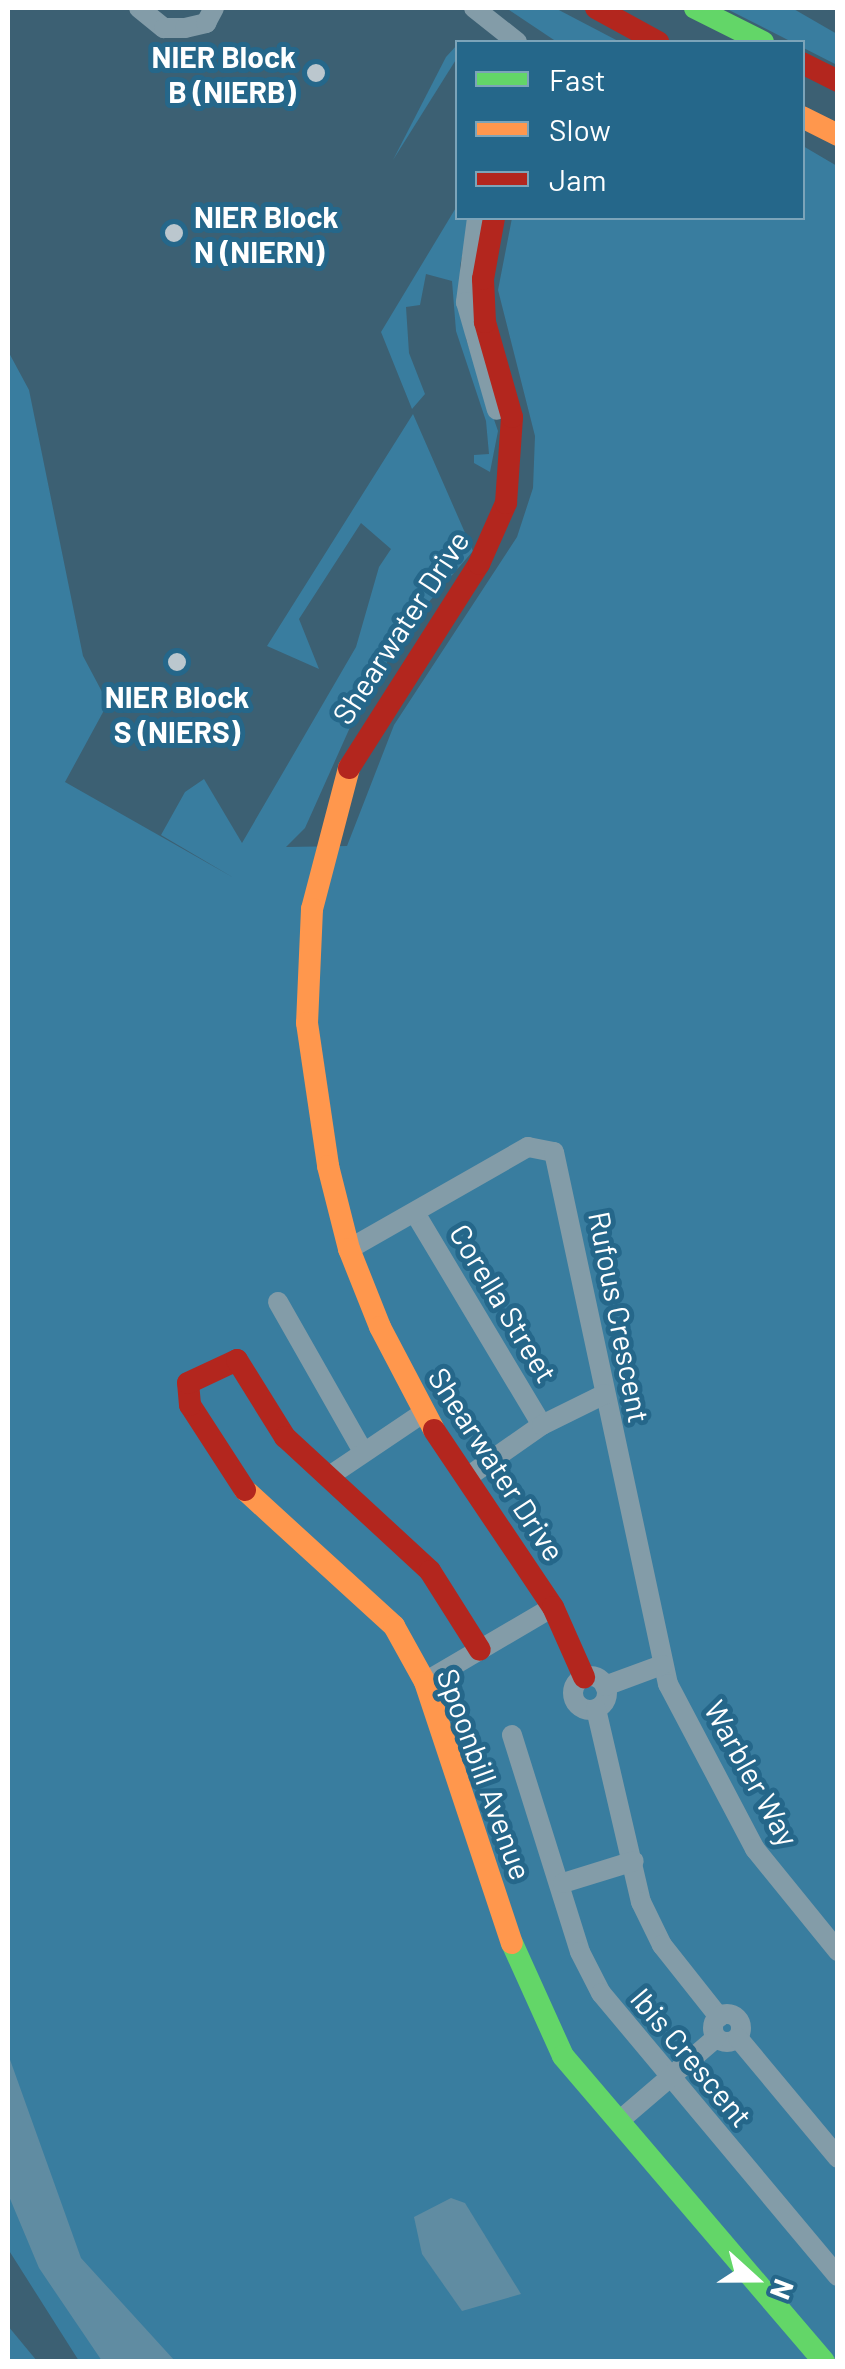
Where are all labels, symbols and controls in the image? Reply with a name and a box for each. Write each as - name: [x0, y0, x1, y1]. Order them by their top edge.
- place label: NIER Block B (NIERB): [151, 38, 296, 108]
- legend: [455, 40, 805, 220]
- text: Fast: [549, 61, 606, 97]
- marker: NIER Block B (NIERB): [305, 62, 327, 84]
- text: Slow: [549, 111, 611, 147]
- text: Jam: [549, 161, 606, 197]
- place label: NIER Block N (NIERN): [194, 198, 339, 268]
- marker: NIER Block N (NIERN): [163, 222, 185, 244]
- street label: Shearwater Drive: [324, 524, 476, 730]
- marker: NIER Block S (NIERS): [166, 651, 188, 673]
- place label: NIER Block S (NIERS): [105, 678, 249, 748]
- street label: Rufous Crescent: [582, 1208, 658, 1426]
- street label: Corella Street: [443, 1217, 565, 1389]
- street label: Shearwater Drive: [421, 1361, 573, 1567]
- street label: Spoonbill Avenue: [430, 1664, 540, 1884]
- street label: Warbler Way: [697, 1694, 807, 1852]
- street label: Ibis Crescent: [624, 1980, 760, 2134]
- north arrow: [705, 2229, 805, 2329]
- text: N: [764, 2275, 802, 2305]

